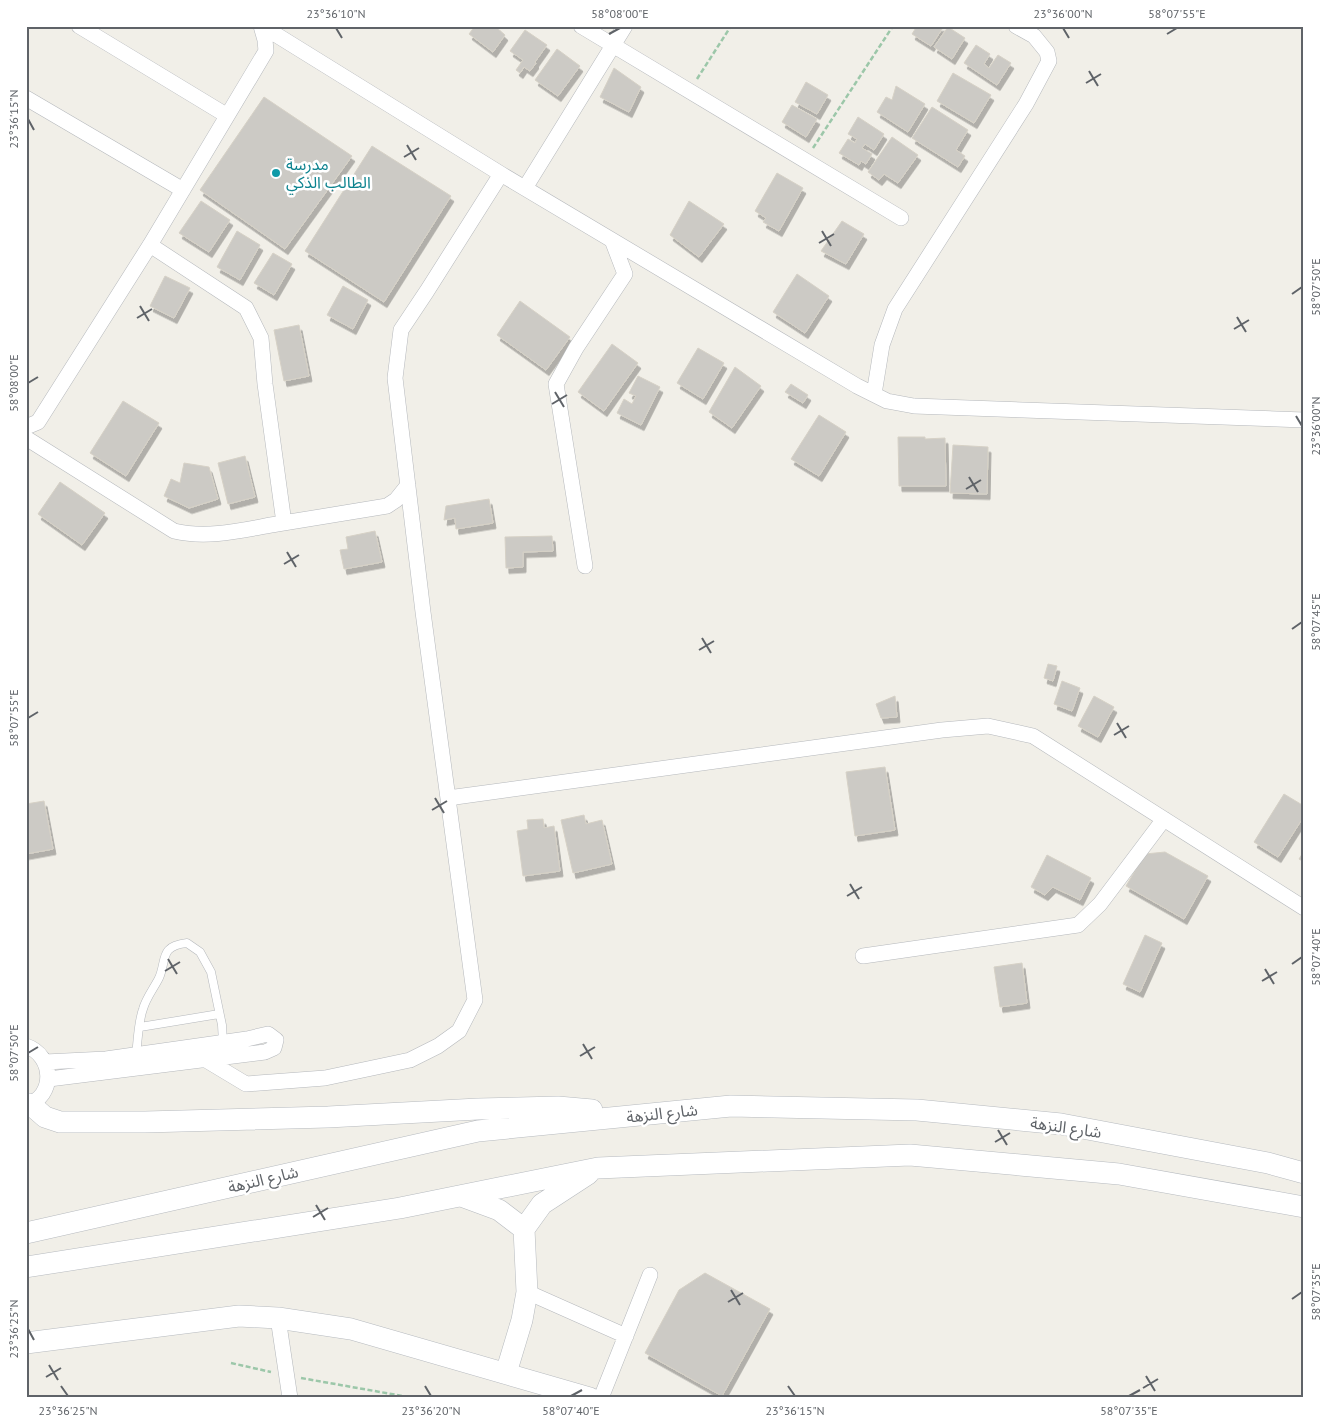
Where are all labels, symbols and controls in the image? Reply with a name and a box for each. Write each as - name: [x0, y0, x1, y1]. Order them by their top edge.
- text: 23°36'10"N: [306, 6, 366, 21]
- text: 58°08'00"E: [591, 6, 649, 21]
- text: 23°36'00"N: [1033, 6, 1093, 21]
- text: 58°07'55"E: [1148, 6, 1206, 21]
- text: 23°36'15"N: [6, 89, 21, 149]
- place label: مدرسة الطالب الذكي: [286, 154, 371, 195]
- marker: مدرسة الطالب الذكي: [270, 167, 282, 179]
- text: 58°07'50"E: [1308, 258, 1323, 316]
- text: 58°08'00"E: [6, 354, 21, 412]
- text: 23°36'00"N: [1308, 396, 1323, 456]
- text: 58°07'45"E: [1308, 593, 1323, 651]
- text: 58°07'55"E: [6, 689, 21, 747]
- text: 58°07'40"E: [1308, 928, 1323, 986]
- text: 58°07'50"E: [6, 1024, 21, 1082]
- street label: شارع النزهة: [625, 1099, 699, 1130]
- street label: شارع النزهة: [1029, 1112, 1103, 1145]
- street label: شارع النزهة: [226, 1161, 301, 1200]
- text: 58°07'35"E: [1308, 1263, 1323, 1321]
- text: 23°36'25"N: [6, 1299, 21, 1359]
- text: 23°36'25"N: [38, 1403, 98, 1418]
- text: 23°36'20"N: [401, 1403, 461, 1418]
- text: 58°07'40"E: [542, 1403, 600, 1418]
- text: 23°36'15"N: [765, 1403, 825, 1418]
- text: 58°07'35"E: [1100, 1403, 1158, 1418]

